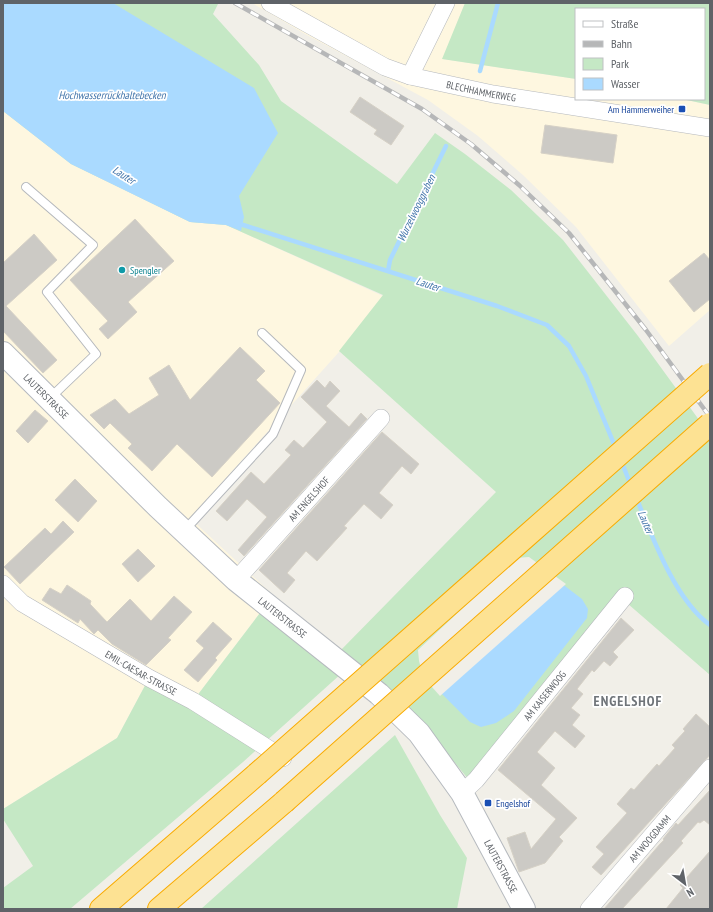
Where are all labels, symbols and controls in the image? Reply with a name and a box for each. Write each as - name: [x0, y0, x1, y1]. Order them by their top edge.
- legend: [575, 8, 705, 100]
- text: Straße: [611, 16, 638, 31]
- text: Bahn: [611, 36, 632, 51]
- text: Park: [611, 56, 629, 71]
- text: Wasser: [611, 76, 641, 91]
- street label: BLECHHAMMERWEG: [445, 78, 517, 105]
- water label: Hochwasserrückhaltebecken: [58, 88, 167, 102]
- place label: Am Hammerweiher: [608, 103, 674, 116]
- marker: Am Hammerweiher: [677, 104, 687, 114]
- water label: Lauter: [110, 163, 140, 188]
- water label: Wurzelwooggraben: [394, 171, 439, 244]
- place label: Spengler: [130, 264, 161, 277]
- marker: Spengler: [117, 265, 127, 275]
- water label: Lauter: [414, 274, 443, 295]
- street label: LAUTERSTRASSE: [21, 371, 71, 422]
- street label: AM ENGELSHOF: [286, 474, 332, 524]
- water label: Lauter: [635, 508, 658, 538]
- street label: LAUTERSTRASSE: [255, 594, 309, 641]
- street label: EMIL-CAESAR-STRASSE: [103, 648, 179, 698]
- street label: AM KAISERWOOG: [521, 668, 569, 723]
- district label: ENGELSHOF: [594, 692, 662, 710]
- place label: Engelshof: [496, 797, 530, 810]
- marker: Engelshof: [483, 798, 493, 808]
- street label: AM WOOGDAMM: [626, 812, 674, 865]
- street label: LAUTERSTRASSE: [481, 838, 520, 895]
- north arrow: [665, 864, 705, 904]
- text: N: [684, 885, 696, 900]

